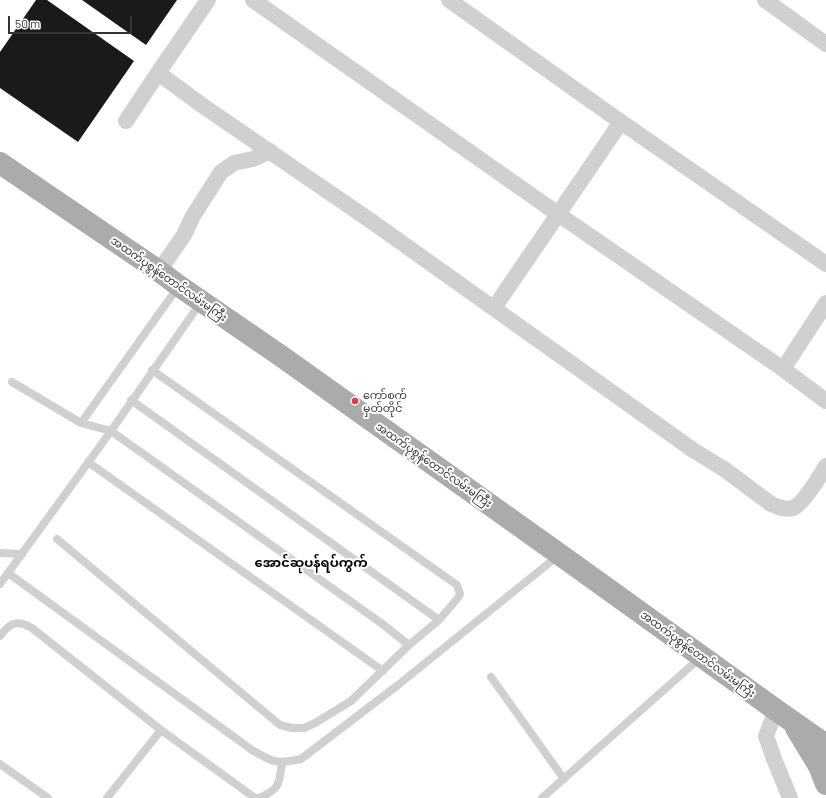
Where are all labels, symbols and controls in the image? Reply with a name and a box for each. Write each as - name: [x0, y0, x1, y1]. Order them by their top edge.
- scale bar: [10, 8, 134, 34]
- text: 50 m: [15, 16, 40, 30]
- street label: အထက်ပုစွန်တောင်လမ်းမကြီး: [108, 234, 230, 324]
- place label: ကော်စက် မှတ်တိုင်: [363, 388, 407, 414]
- marker: ကော်စက် မှတ်တိုင်: [350, 396, 360, 406]
- street label: အထက်ပုစွန်တောင်လမ်းမကြီး: [373, 420, 495, 510]
- district label: အောင်ဆုပန်ရပ်ကွက်: [254, 555, 368, 571]
- street label: အထက်ပုစွန်တောင်လမ်းမကြီး: [638, 608, 758, 700]

